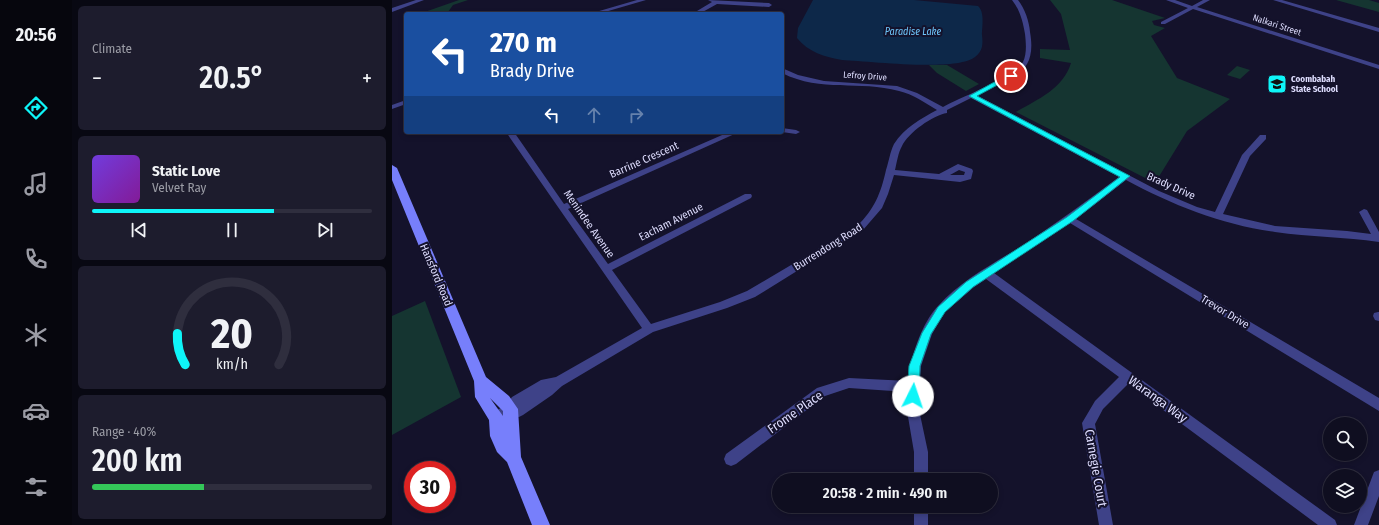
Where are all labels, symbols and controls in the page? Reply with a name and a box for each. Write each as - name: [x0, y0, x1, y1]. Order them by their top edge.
- street label: Nalkari Street: [1252, 12, 1303, 38]
- text: 20:56: [16, 24, 56, 46]
- text: 270 m: [490, 26, 557, 59]
- water label: Paradise Lake: [885, 26, 942, 38]
- icon: left: [424, 28, 476, 80]
- text: Climate: [92, 41, 132, 56]
- pin: [994, 59, 1028, 93]
- text: 20.5°: [199, 60, 265, 96]
- text: Brady Drive: [490, 60, 574, 82]
- text: −: [92, 65, 102, 92]
- text: +: [362, 65, 372, 92]
- icon: arrive: [1000, 65, 1022, 87]
- street label: Lefroy Drive: [843, 69, 888, 83]
- school or university icon: Coombabah State School: [1266, 73, 1288, 95]
- place label: Coombabah State School: [1291, 74, 1339, 94]
- icon: directions: [22, 94, 50, 122]
- icon: left: [541, 104, 563, 126]
- icon: ahead: [583, 104, 605, 126]
- icon: right: [625, 104, 647, 126]
- street label: Barrine Crescent: [608, 139, 681, 181]
- text: Static Love: [152, 162, 220, 180]
- icon: music: [22, 170, 50, 198]
- street label: Brady Drive: [1145, 170, 1197, 202]
- text: Velvet Ray: [152, 180, 206, 195]
- street label: Menindee Avenue: [561, 187, 617, 261]
- street label: Eacham Avenue: [637, 200, 705, 244]
- icon: previous: [128, 219, 150, 241]
- icon: pause: [221, 219, 243, 241]
- icon: next: [314, 219, 336, 241]
- street label: Burrendong Road: [791, 221, 865, 273]
- street label: Hansford Road: [417, 242, 455, 308]
- icon: phone: [22, 245, 50, 273]
- street label: Trevor Drive: [1198, 293, 1252, 331]
- text: 20: [210, 309, 253, 359]
- icon: climate: [22, 321, 50, 349]
- text: km/h: [216, 356, 248, 373]
- street label: Waranga Way: [1125, 372, 1191, 426]
- position arrow: [892, 375, 934, 417]
- street label: Frome Place: [765, 388, 825, 436]
- icon: car: [22, 397, 50, 425]
- map controls: [1323, 417, 1367, 513]
- button: search: [1323, 417, 1367, 461]
- text: Range · 40%: [92, 424, 156, 439]
- street label: Carnegie Court: [1082, 428, 1110, 509]
- text: 200 km: [92, 443, 182, 479]
- speed limit sign: 30: [404, 461, 456, 513]
- button: layers: [1323, 469, 1367, 513]
- icon: filters: [22, 473, 50, 501]
- text: 20:58 · 2 min · 490 m: [823, 484, 947, 502]

